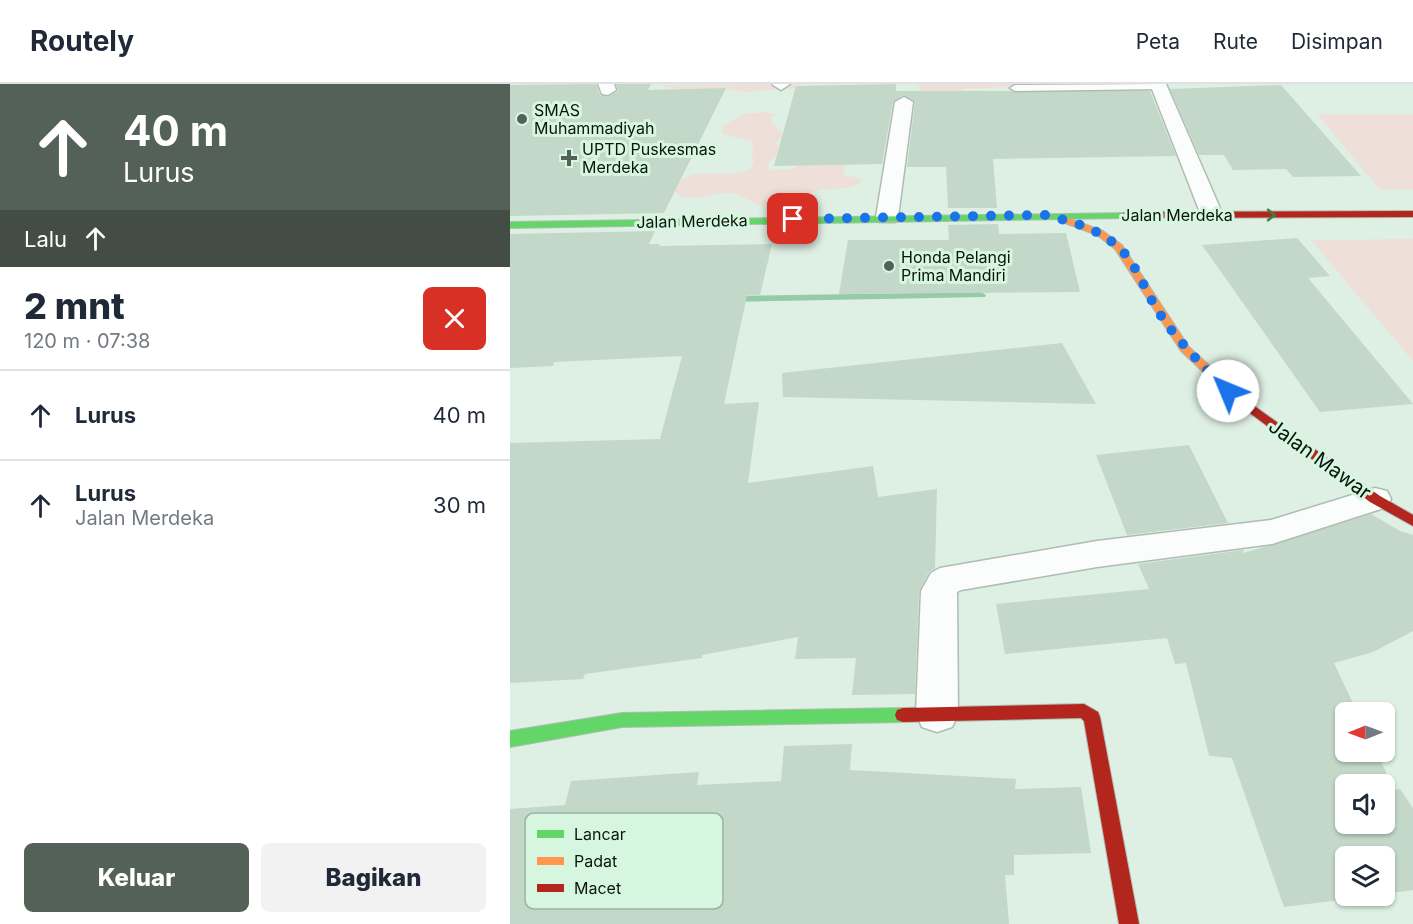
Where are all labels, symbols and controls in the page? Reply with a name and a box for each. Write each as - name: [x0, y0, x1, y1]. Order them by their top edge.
- text: Routely: [30, 24, 134, 58]
- text: Peta: [1136, 29, 1180, 54]
- text: Rute: [1213, 29, 1258, 54]
- text: Disimpan: [1291, 29, 1383, 54]
- place label: SMAS Muhammadiyah: [534, 100, 654, 138]
- text: 40 m: [123, 105, 228, 156]
- icon: ahead: [24, 108, 102, 186]
- marker: SMAS Muhammadiyah: [515, 112, 529, 126]
- place label: UPTD Puskesmas Merdeka: [582, 139, 716, 177]
- marker: UPTD Puskesmas Merdeka: [560, 149, 578, 167]
- text: Lurus: [123, 156, 195, 189]
- pin: [767, 193, 818, 244]
- icon: arrive: [776, 202, 809, 235]
- street label: Jalan Merdeka: [1121, 205, 1233, 225]
- one-way arrow: [1266, 209, 1275, 221]
- street label: Jalan Merdeka: [636, 210, 748, 232]
- icon: ahead: [79, 222, 112, 255]
- text: Lalu: [24, 226, 67, 252]
- place label: Honda Pelangi Prima Mandiri: [901, 247, 1011, 285]
- marker: Honda Pelangi Prima Mandiri: [882, 259, 896, 273]
- text: 2 mnt: [24, 284, 125, 328]
- button: close: [423, 287, 486, 350]
- text: 120 m · 07:38: [24, 329, 150, 353]
- position arrow: [1196, 359, 1260, 423]
- icon: ahead: [24, 399, 57, 432]
- text: Lurus: [75, 402, 136, 428]
- text: 40 m: [432, 402, 486, 428]
- street label: Jalan Mawar: [1264, 414, 1376, 504]
- text: Lurus: [75, 480, 136, 506]
- icon: ahead: [24, 489, 57, 522]
- text: 30 m: [433, 492, 486, 518]
- text: Jalan Merdeka: [75, 506, 214, 530]
- north arrow: [1335, 702, 1395, 762]
- map controls: [1335, 702, 1395, 906]
- button: sound: [1335, 774, 1395, 834]
- legend: [525, 813, 723, 909]
- text: Lancar: [574, 824, 626, 844]
- button: Keluar: [24, 843, 249, 912]
- button: Bagikan: [261, 843, 486, 912]
- button: layers: [1335, 846, 1395, 906]
- text: Padat: [574, 851, 617, 871]
- text: Macet: [574, 878, 621, 898]

